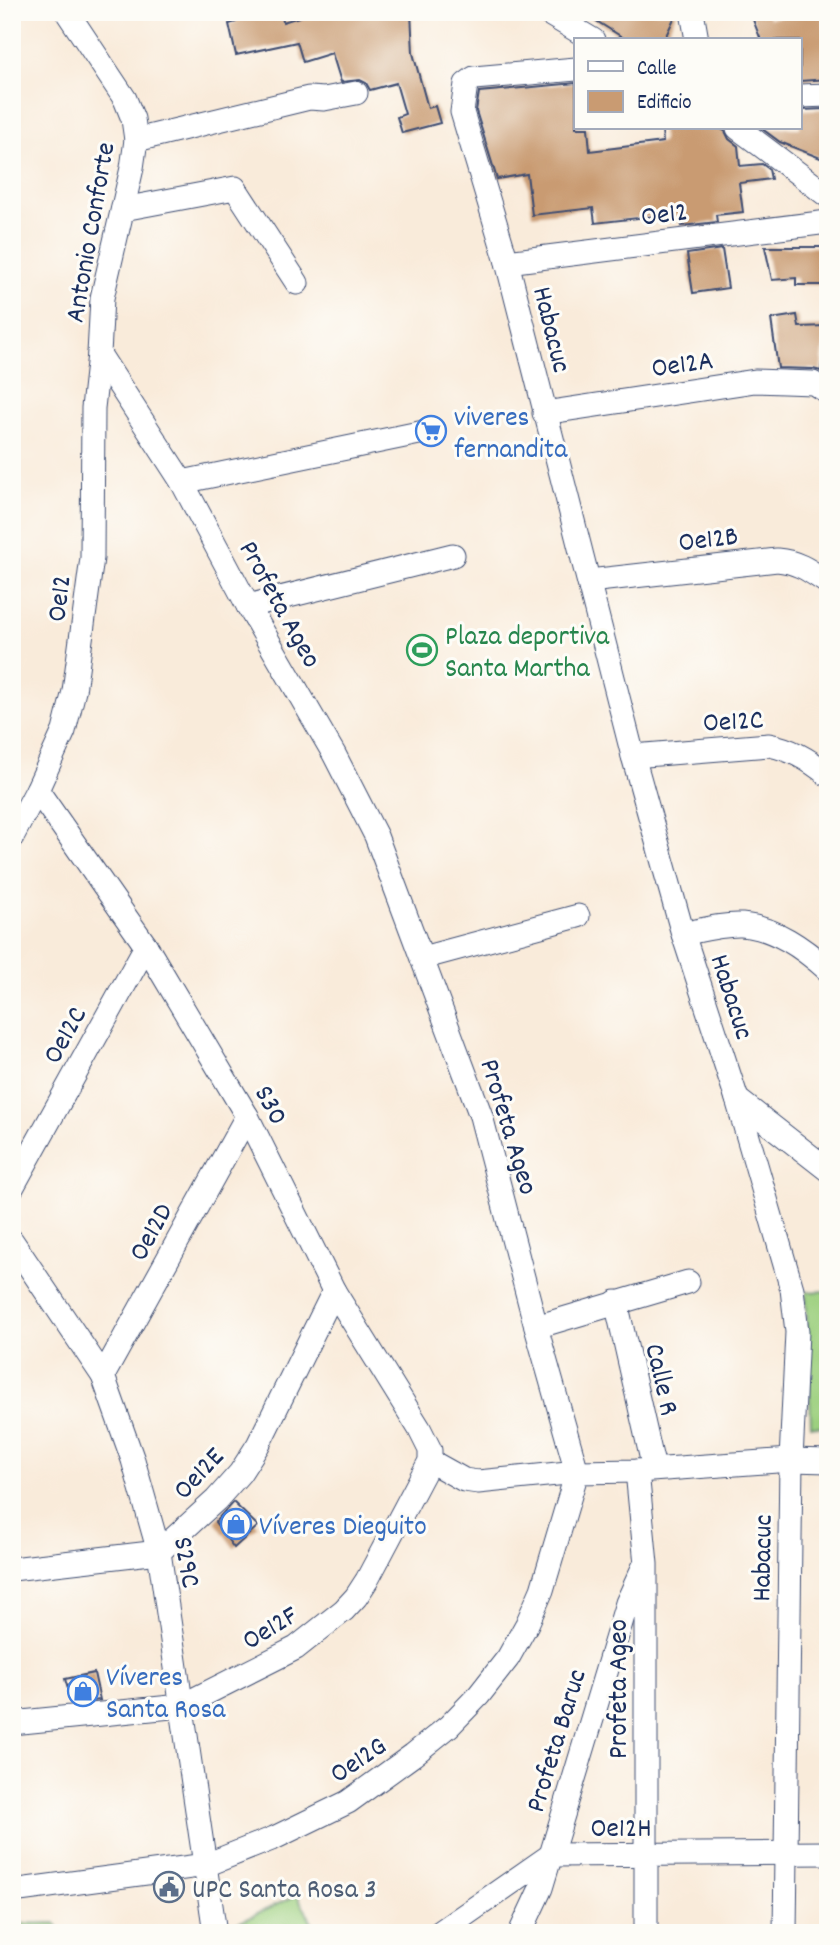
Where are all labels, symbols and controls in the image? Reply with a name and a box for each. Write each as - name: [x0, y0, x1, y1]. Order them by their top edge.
- legend: [574, 38, 802, 130]
- text: Calle: [637, 55, 676, 85]
- text: Edificio: [637, 89, 692, 119]
- street label: Antonio Conforte: [57, 140, 128, 326]
- street label: Oe12: [639, 194, 690, 240]
- street label: Habacuc: [519, 283, 579, 377]
- street label: Oe12A: [649, 343, 716, 391]
- place label: viveres fernandita: [454, 400, 568, 472]
- supermarket icon: viveres fernandita: [414, 414, 448, 448]
- street label: Oe12B: [676, 518, 741, 565]
- street label: Profeta Ageo: [226, 535, 329, 676]
- street label: Oe12: [39, 573, 85, 624]
- place label: Plaza deportiva Santa Martha: [445, 619, 610, 691]
- sports icon: Plaza deportiva Santa Martha: [405, 633, 439, 667]
- street label: Oe12C: [702, 702, 765, 746]
- street label: Habacuc: [697, 950, 762, 1045]
- street label: Oe12C: [35, 1000, 100, 1073]
- street label: Profeta Ageo: [467, 1055, 546, 1200]
- street label: S30: [242, 1079, 296, 1133]
- street label: Oe12D: [121, 1197, 186, 1270]
- street label: Calle R: [631, 1340, 687, 1420]
- street label: Oe12E: [166, 1440, 236, 1511]
- shop icon: Víveres Dieguito: [219, 1507, 253, 1541]
- place label: Víveres Dieguito: [259, 1509, 427, 1549]
- street label: Habacuc: [744, 1514, 786, 1602]
- street label: S29C: [160, 1534, 208, 1592]
- street label: Oe12F: [236, 1598, 308, 1663]
- street label: Profeta Ageo: [601, 1619, 641, 1759]
- place label: Víveres Santa Rosa: [106, 1660, 226, 1732]
- street label: Profeta Baruc: [518, 1665, 600, 1818]
- shop icon: Víveres Santa Rosa: [66, 1674, 100, 1708]
- street label: Oe12G: [323, 1729, 396, 1796]
- street label: Oe12H: [590, 1811, 652, 1851]
- public building icon: UPC Santa Rosa 3: [152, 1870, 186, 1904]
- place label: UPC Santa Rosa 3: [192, 1872, 377, 1912]

